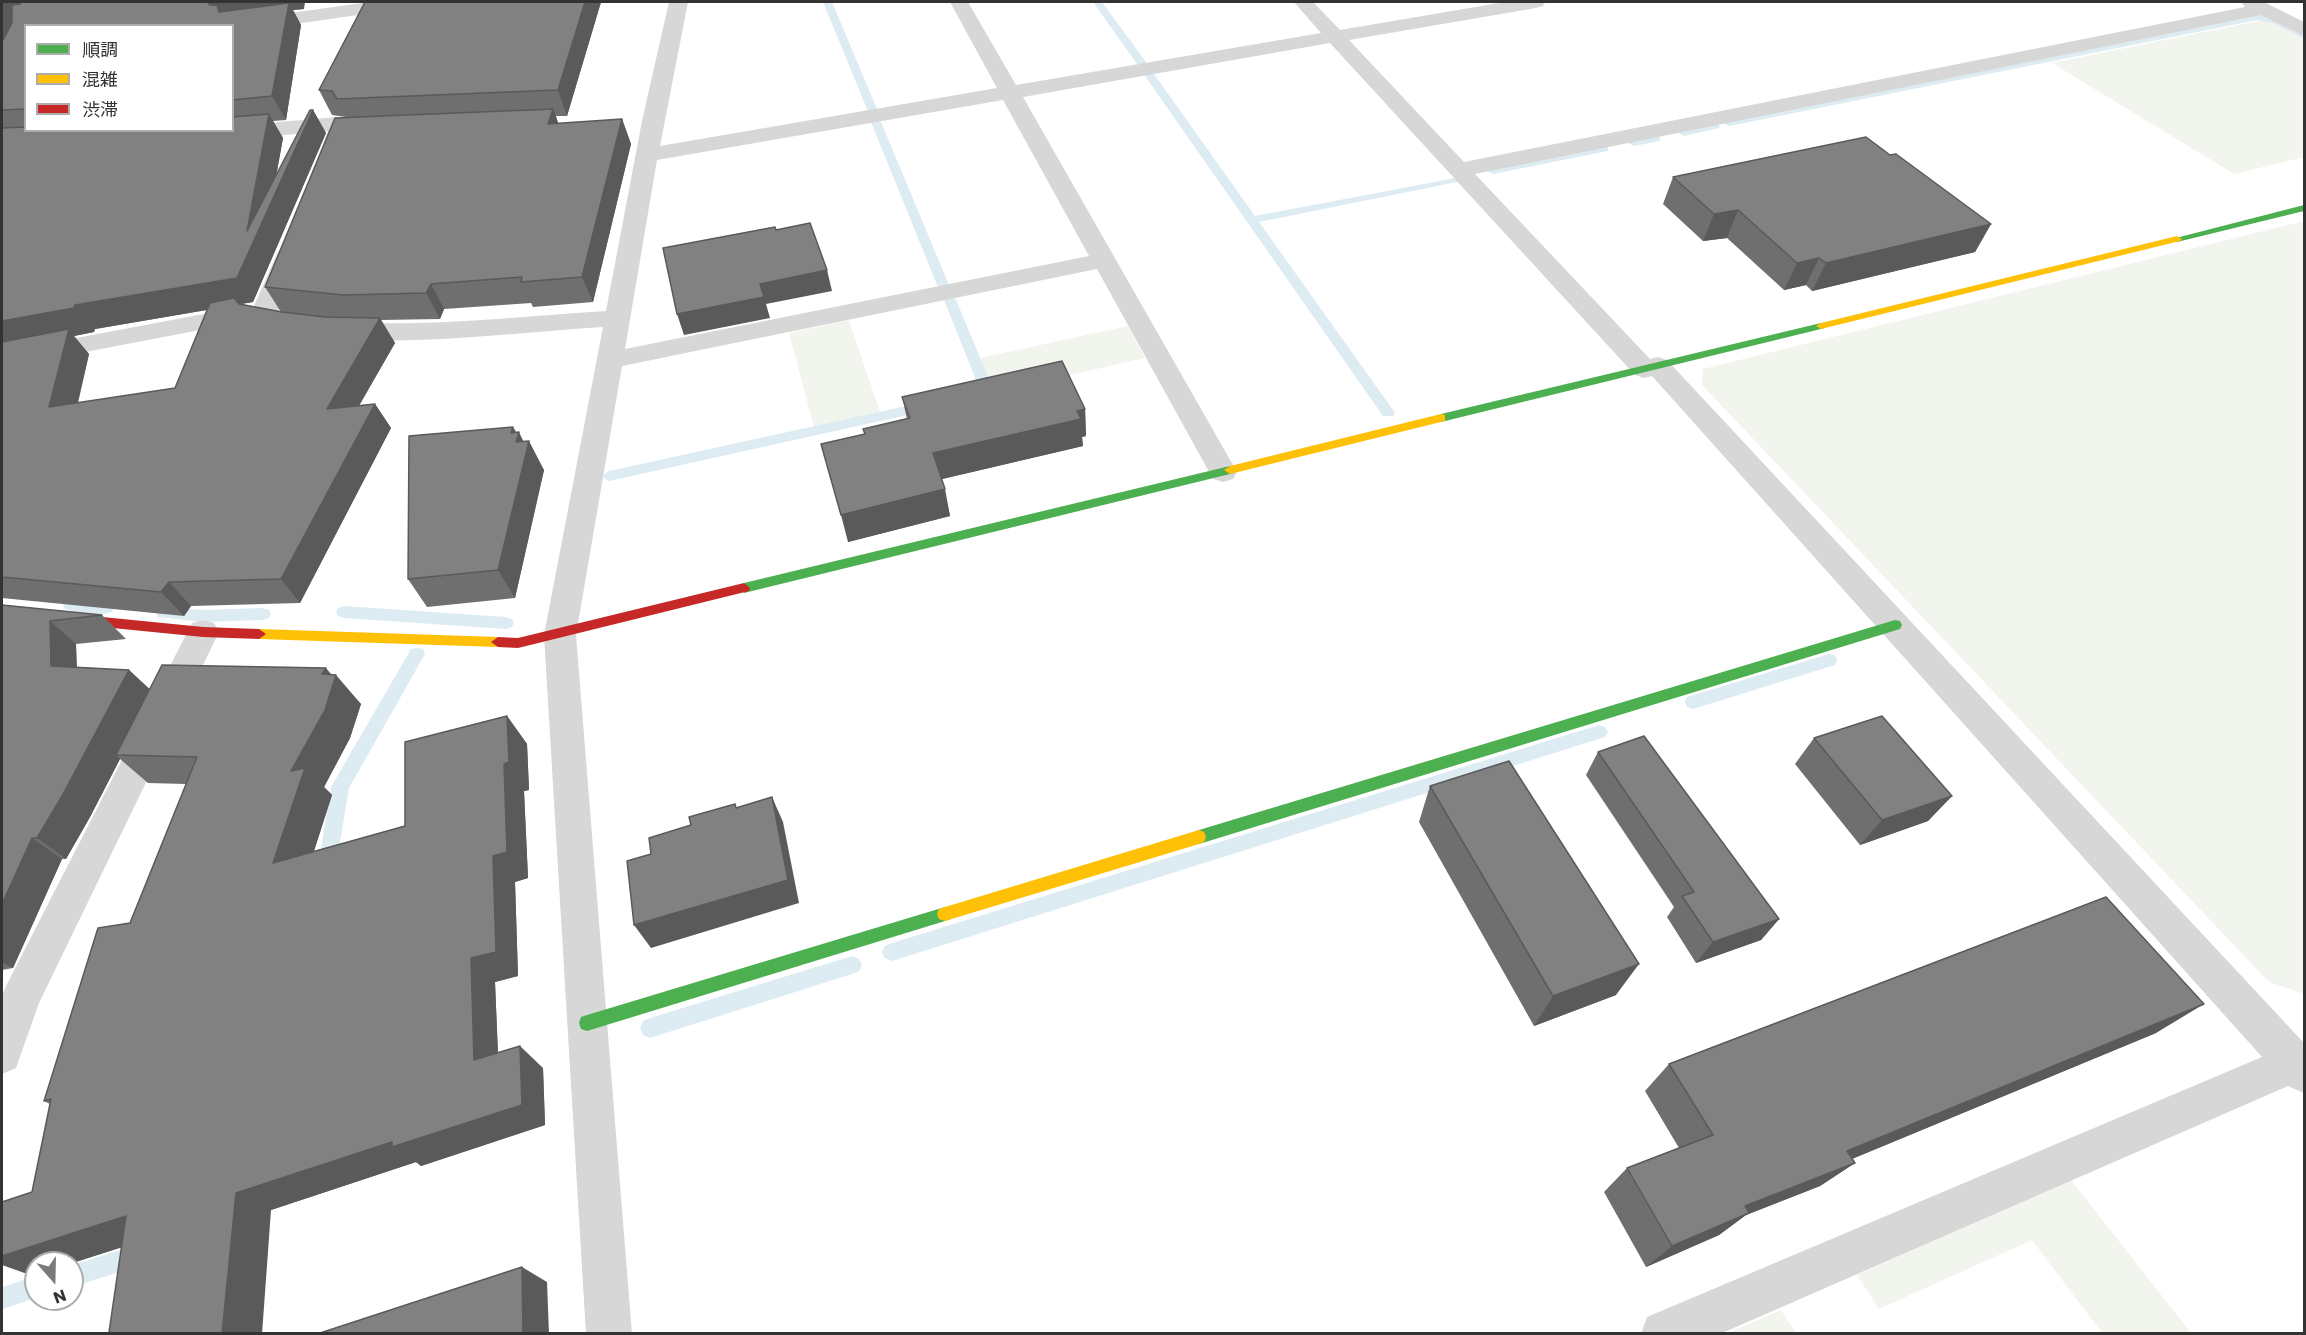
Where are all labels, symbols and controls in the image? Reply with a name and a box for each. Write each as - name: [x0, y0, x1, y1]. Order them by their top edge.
- legend: [24, 24, 234, 132]
- text: 順調: [82, 37, 118, 62]
- text: 混雑: [82, 67, 118, 92]
- text: 渋滞: [82, 97, 118, 122]
- north arrow: [24, 1251, 84, 1311]
- text: N: [50, 1284, 69, 1309]

